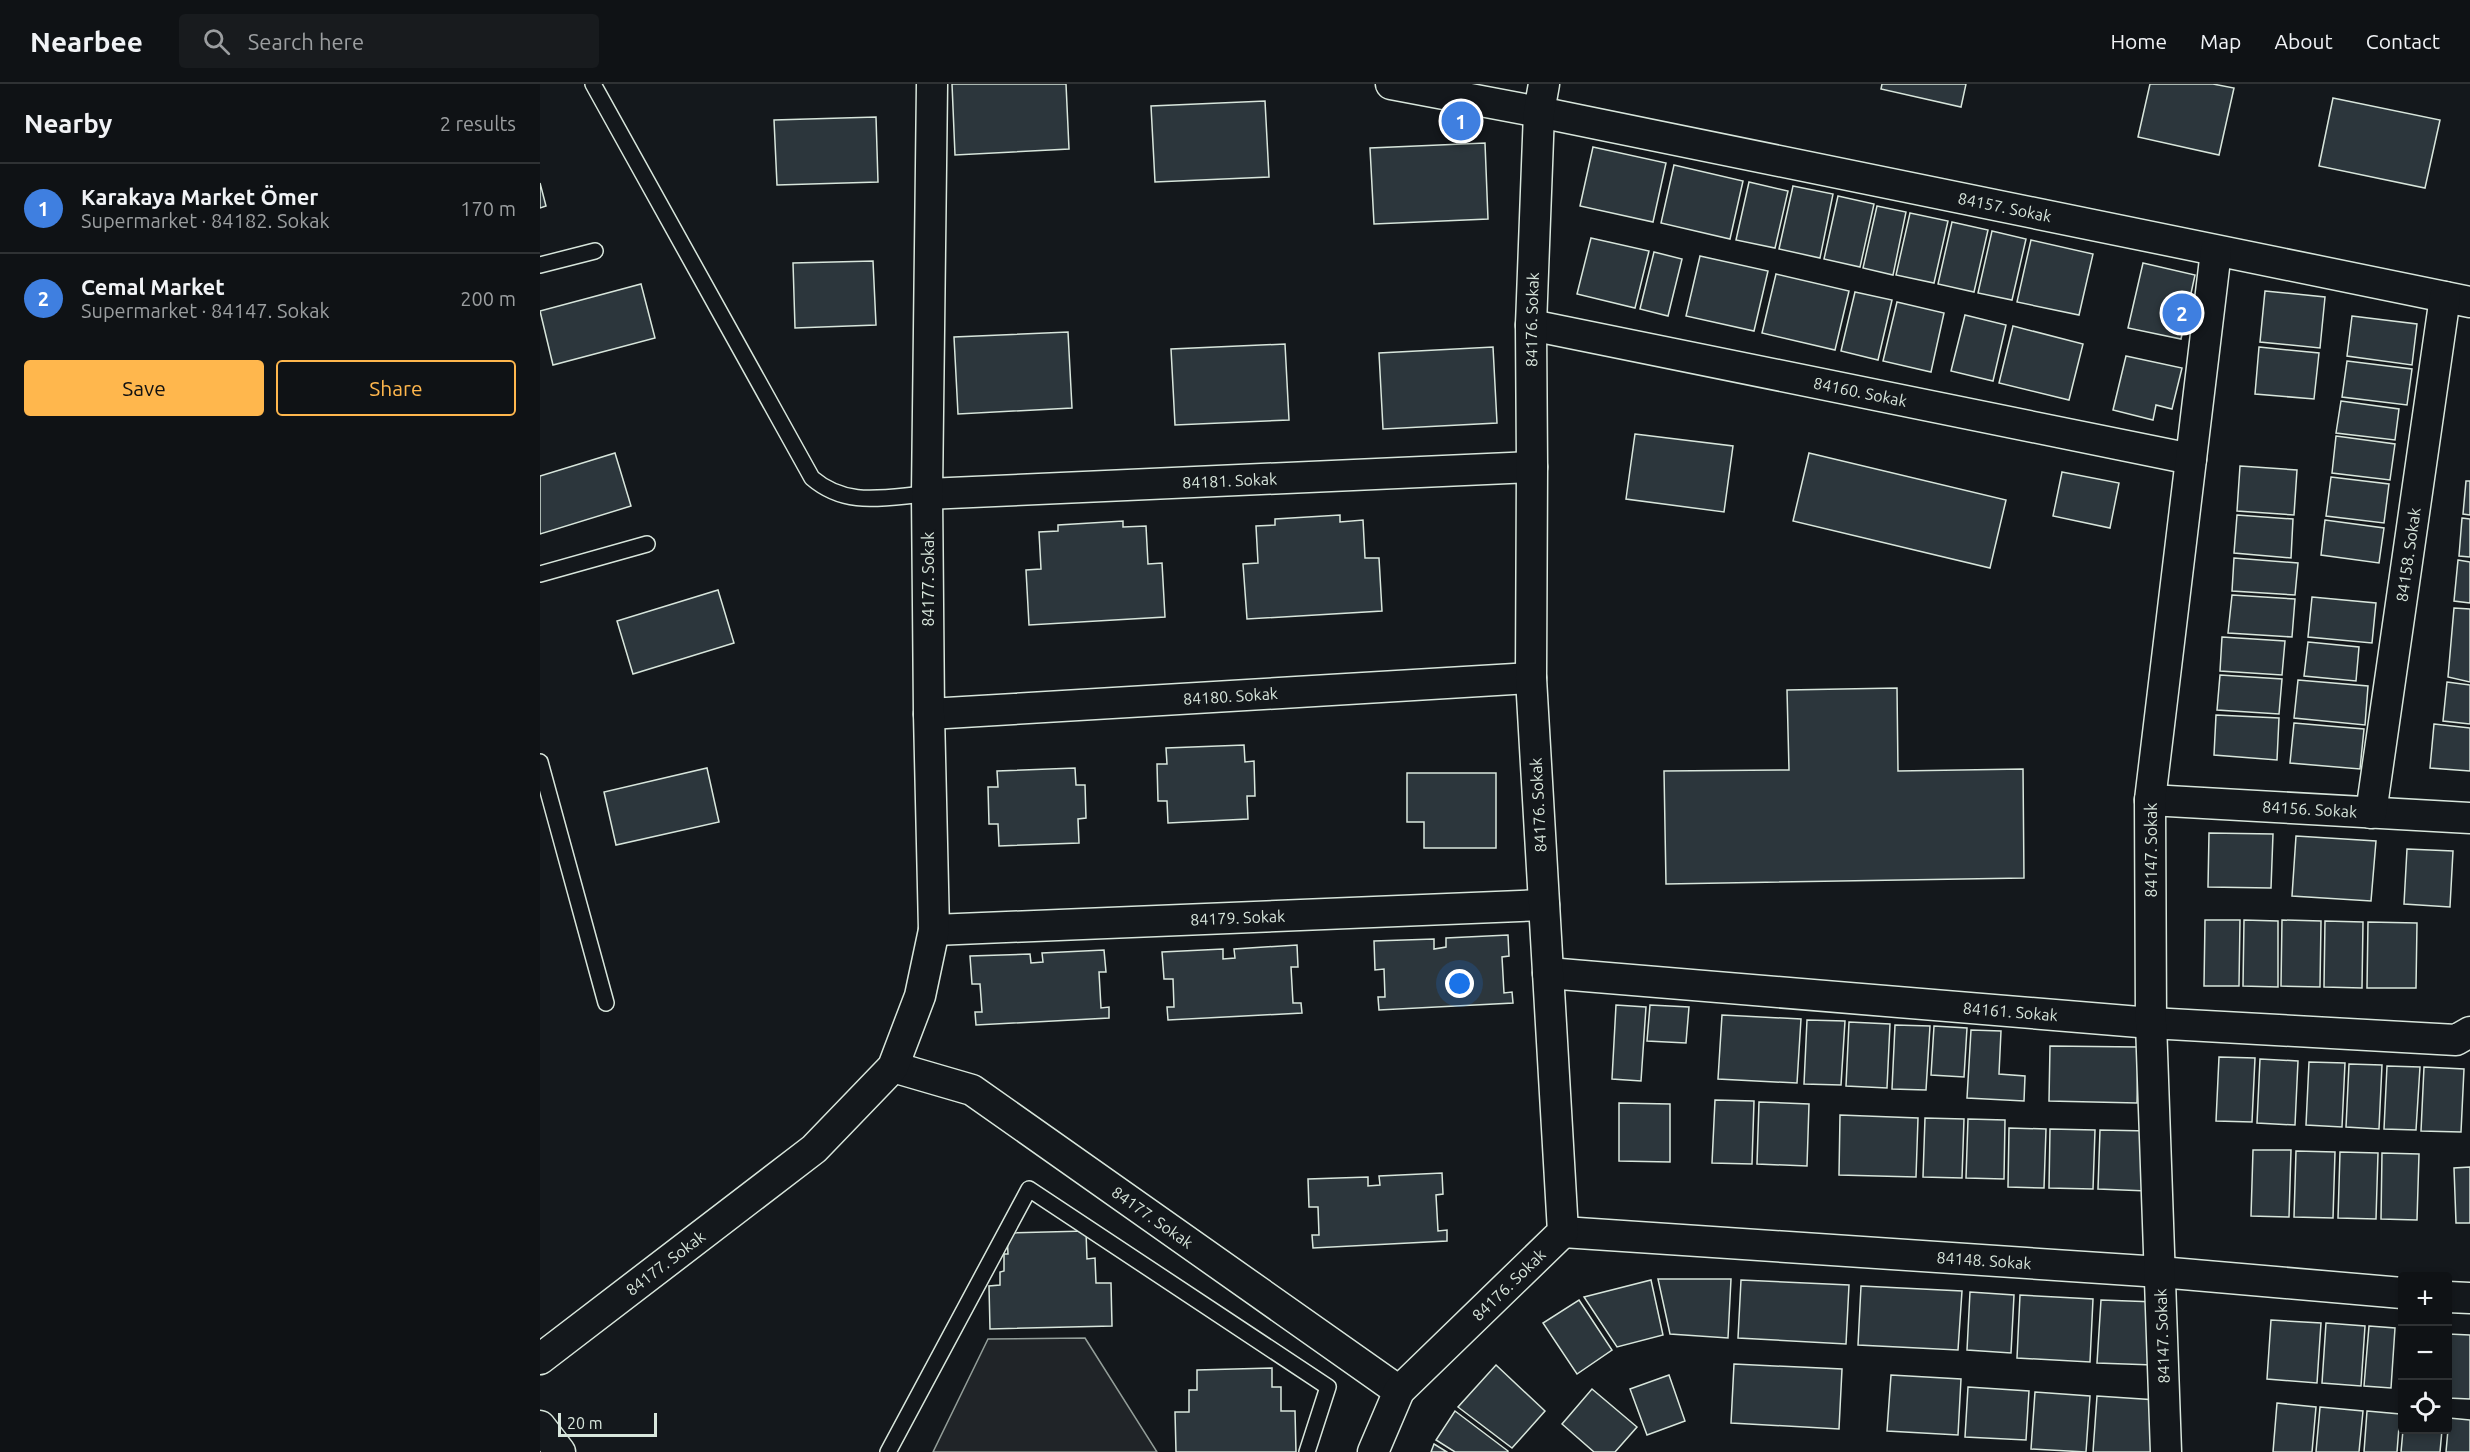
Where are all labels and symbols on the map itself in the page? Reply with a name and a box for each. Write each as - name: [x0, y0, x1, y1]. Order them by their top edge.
- pin: 1: [1442, 99, 1480, 144]
- street label: 84157. Sokak: [1956, 189, 2053, 225]
- street label: 84176. Sokak: [1522, 272, 1542, 367]
- pin: 2: [2162, 290, 2202, 336]
- street label: 84160. Sokak: [1812, 374, 1909, 410]
- street label: 84181. Sokak: [1182, 469, 1278, 492]
- street label: 84158. Sokak: [2392, 506, 2424, 603]
- street label: 84177. Sokak: [919, 532, 937, 626]
- street label: 84180. Sokak: [1183, 684, 1278, 708]
- street label: 84176. Sokak: [1527, 757, 1549, 853]
- street label: 84156. Sokak: [2262, 797, 2358, 821]
- street label: 84147. Sokak: [2142, 803, 2160, 897]
- street label: 84179. Sokak: [1190, 907, 1286, 928]
- your location: [1445, 969, 1474, 998]
- street label: 84161. Sokak: [1962, 998, 2058, 1024]
- street label: 84177. Sokak: [1108, 1182, 1196, 1252]
- street label: 84177. Sokak: [622, 1227, 709, 1299]
- street label: 84176. Sokak: [1468, 1245, 1549, 1324]
- street label: 84148. Sokak: [1936, 1248, 2032, 1272]
- street label: 84147. Sokak: [2151, 1288, 2173, 1384]
- scale bar: [558, 1410, 657, 1438]

